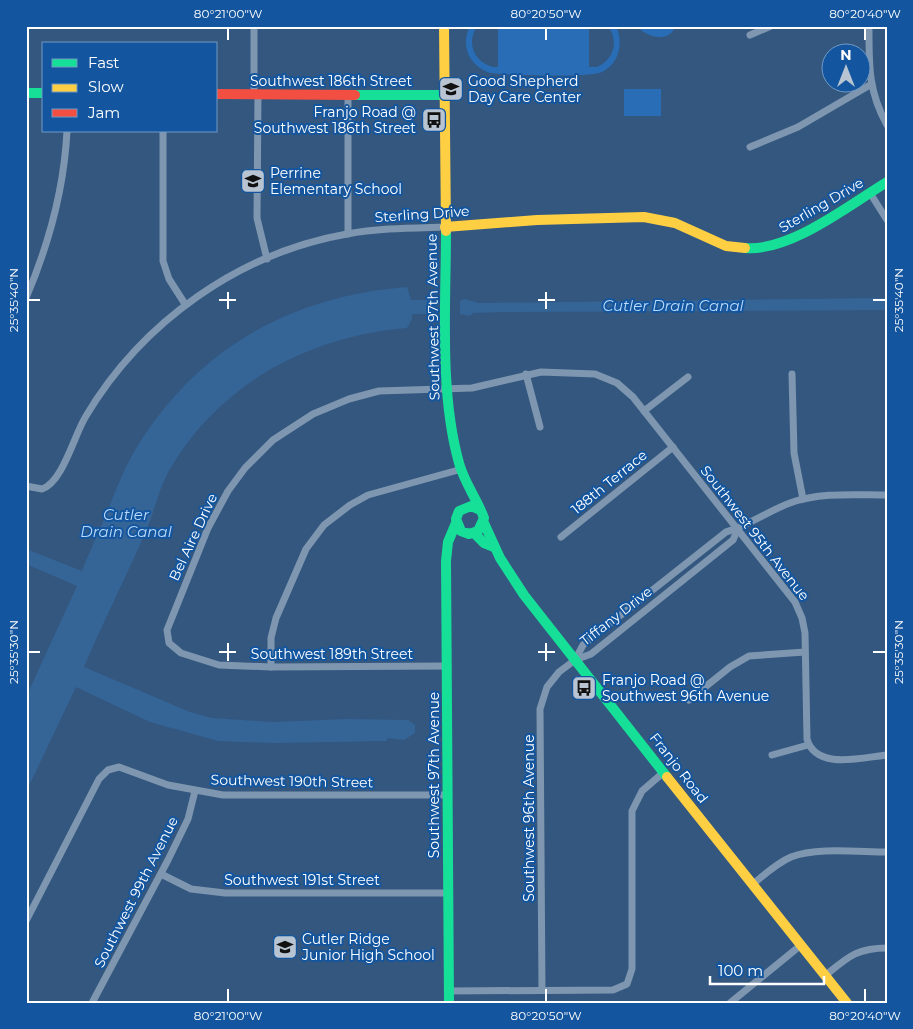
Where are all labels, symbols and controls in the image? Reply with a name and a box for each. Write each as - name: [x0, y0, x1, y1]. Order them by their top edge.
- text: 80°21'00"W: [194, 6, 262, 21]
- text: 80°20'50"W: [511, 6, 582, 21]
- text: 80°20'40"W: [829, 6, 901, 21]
- legend: [42, 42, 218, 132]
- north arrow: [820, 42, 870, 92]
- text: N: [840, 46, 852, 64]
- text: Fast: [88, 53, 119, 72]
- street label: Southwest 186th Street: [250, 72, 412, 90]
- place label: Good Shepherd Day Care Center: [468, 72, 582, 106]
- school or university icon: Good Shepherd Day Care Center: [438, 76, 464, 102]
- text: Slow: [88, 77, 124, 96]
- text: Jam: [87, 103, 120, 122]
- place label: Franjo Road @ Southwest 186th Street: [254, 103, 416, 137]
- bus stop icon: Franjo Road @ Southwest 186th Street: [421, 107, 447, 133]
- place label: Perrine Elementary School: [270, 164, 402, 198]
- school or university icon: Perrine Elementary School: [240, 168, 266, 194]
- street label: Sterling Drive: [775, 173, 867, 237]
- street label: Sterling Drive: [374, 202, 470, 226]
- street label: Southwest 97th Avenue: [423, 234, 443, 400]
- text: 25°35'40"N: [6, 268, 21, 332]
- text: 25°35'40"N: [891, 268, 906, 332]
- water label: Cutler Drain Canal: [602, 296, 744, 315]
- street label: 188th Terrace: [567, 446, 651, 518]
- street label: Southwest 95th Avenue: [697, 462, 813, 604]
- street label: Bel Aire Drive: [165, 490, 221, 584]
- water label: Cutler Drain Canal: [80, 505, 172, 541]
- street label: Tiffany Drive: [576, 582, 656, 650]
- text: 25°35'30"N: [6, 620, 21, 684]
- text: 25°35'30"N: [891, 620, 906, 684]
- street label: Southwest 189th Street: [251, 645, 413, 663]
- place label: Franjo Road @ Southwest 96th Avenue: [602, 671, 769, 705]
- bus stop icon: Franjo Road @ Southwest 96th Avenue: [571, 675, 597, 701]
- street label: Southwest 97th Avenue: [425, 692, 443, 858]
- street label: Franjo Road: [646, 729, 712, 807]
- street label: Southwest 96th Avenue: [520, 734, 538, 902]
- street label: Southwest 190th Street: [211, 771, 374, 791]
- street label: Southwest 99th Avenue: [90, 813, 182, 971]
- street label: Southwest 191st Street: [224, 871, 380, 889]
- place label: Cutler Ridge Junior High School: [301, 930, 435, 964]
- school or university icon: Cutler Ridge Junior High School: [272, 934, 298, 960]
- scale bar: [710, 954, 824, 986]
- text: 100 m: [718, 961, 763, 980]
- text: 80°21'00"W: [194, 1008, 262, 1023]
- text: 80°20'50"W: [511, 1008, 582, 1023]
- text: 80°20'40"W: [829, 1008, 901, 1023]

